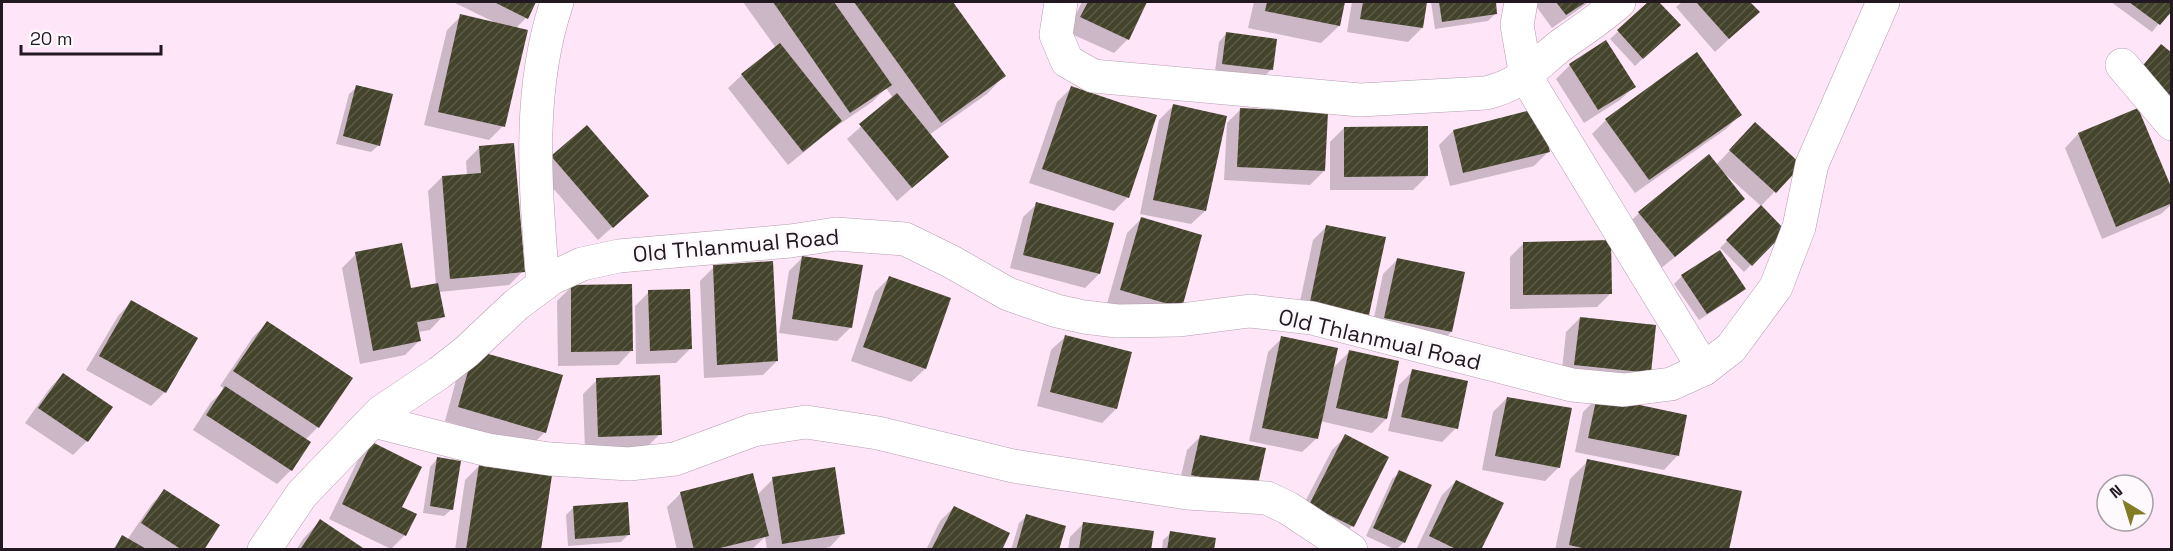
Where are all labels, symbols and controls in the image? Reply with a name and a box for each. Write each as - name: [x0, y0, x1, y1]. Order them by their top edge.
- scale bar: [21, 18, 160, 56]
- text: 20 m: [30, 27, 73, 50]
- street label: Old Thlanmual Road: [632, 222, 840, 268]
- street label: Old Thlanmual Road: [1276, 302, 1484, 376]
- north arrow: [2095, 473, 2155, 533]
- text: N: [2105, 480, 2127, 503]

